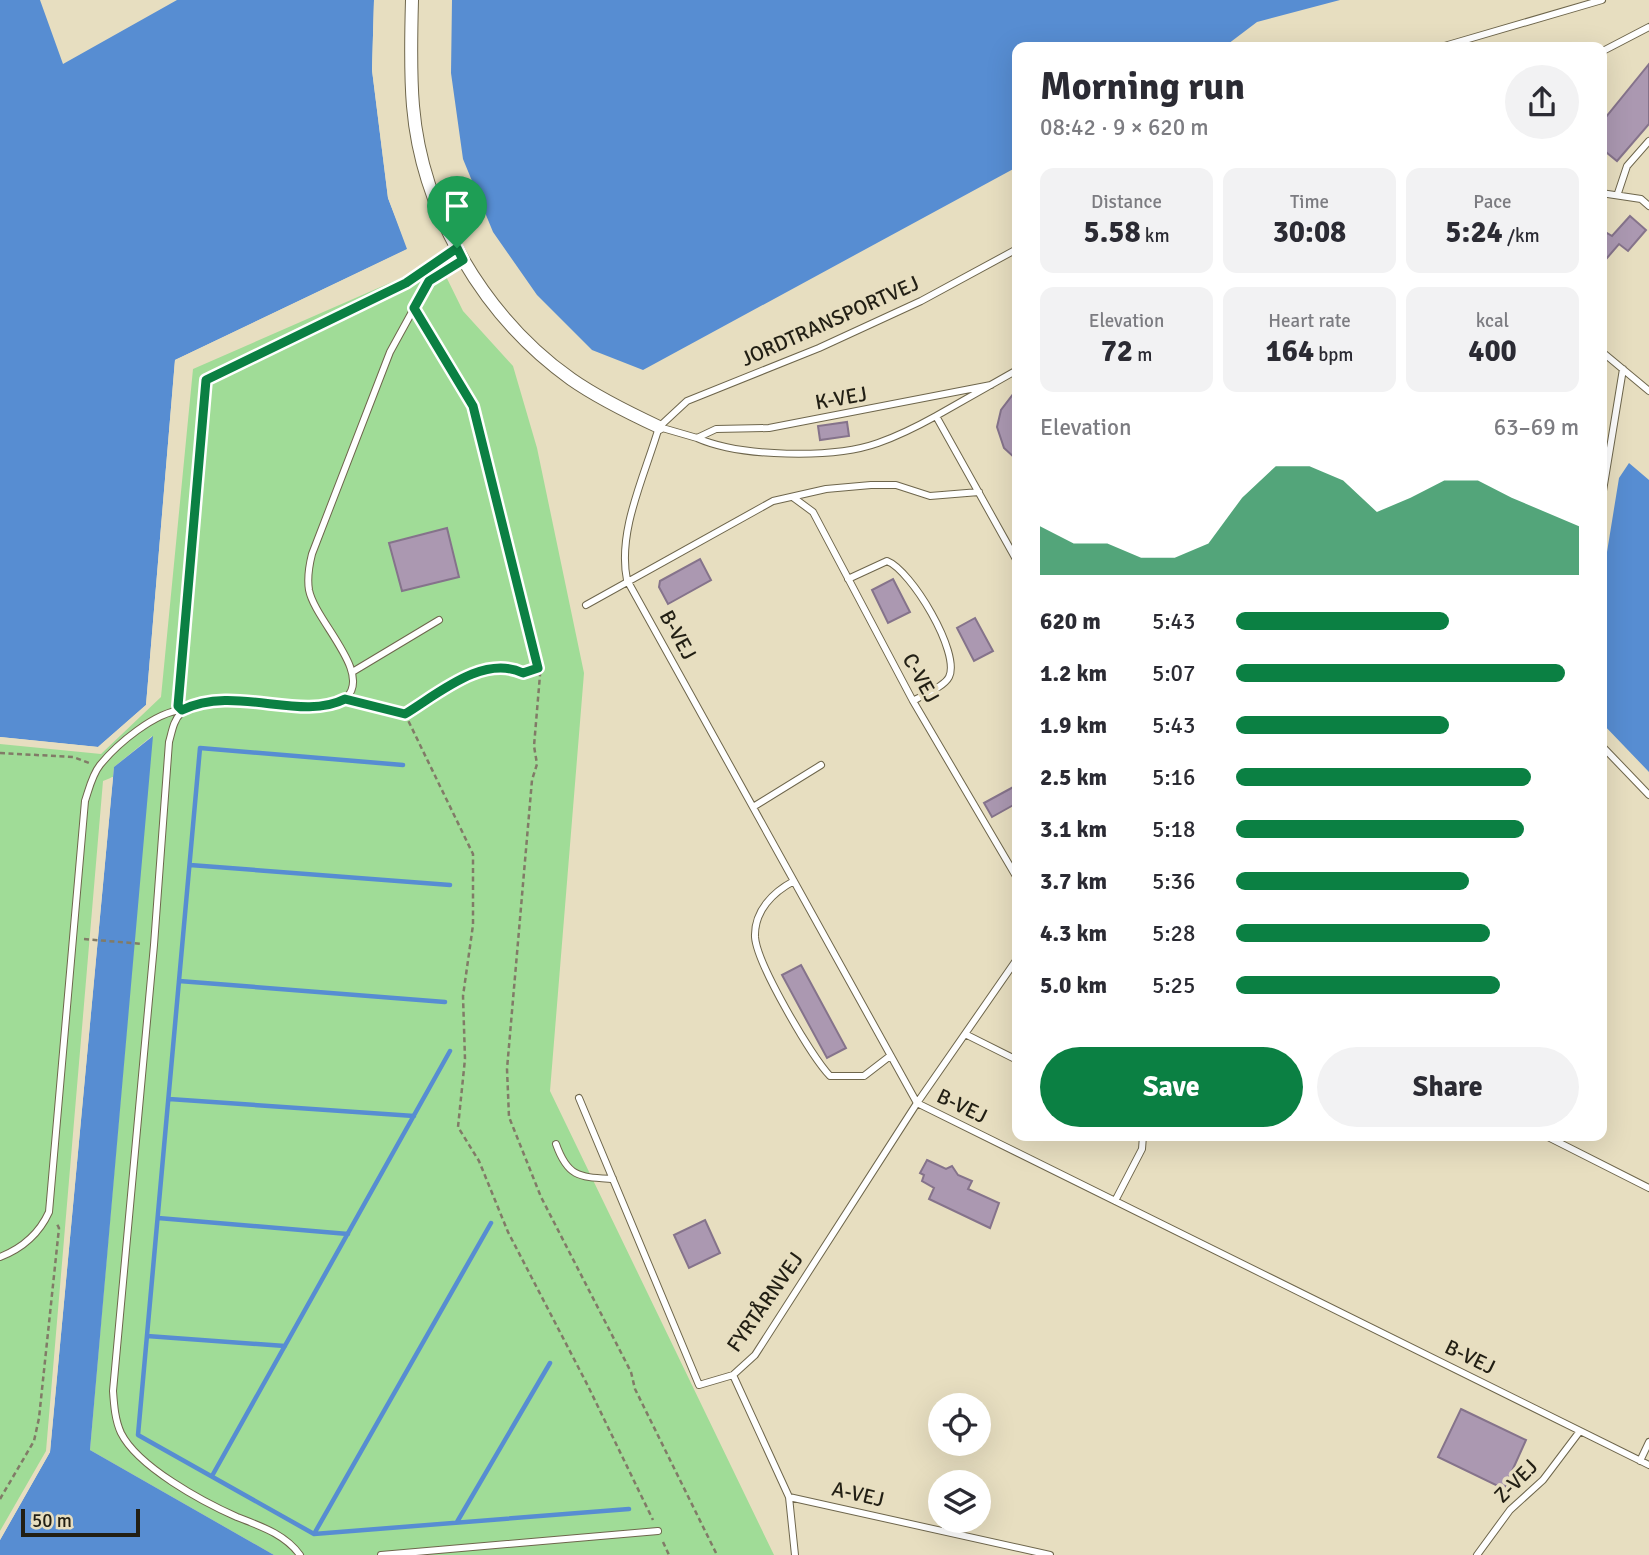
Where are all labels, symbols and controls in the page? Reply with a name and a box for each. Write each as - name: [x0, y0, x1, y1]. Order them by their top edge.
- text: Morning run: [1040, 63, 1245, 110]
- button: share: [1505, 65, 1579, 139]
- text: 08:42 · 9 × 620 m: [1040, 113, 1209, 142]
- pin: [427, 176, 487, 248]
- icon: arrive: [438, 187, 476, 225]
- text: Distance: [1091, 190, 1162, 214]
- text: Time: [1290, 190, 1329, 214]
- text: Pace: [1473, 190, 1512, 214]
- text: 5.58: [1083, 214, 1141, 251]
- text: 30:08: [1273, 214, 1346, 251]
- text: 5:24: [1445, 214, 1503, 251]
- text: km: [1141, 224, 1170, 248]
- text: /km: [1503, 224, 1540, 248]
- street label: JORDTRANSPORTVEJ: [737, 270, 923, 372]
- text: Elevation: [1089, 309, 1164, 333]
- text: Heart rate: [1268, 309, 1351, 333]
- text: kcal: [1476, 309, 1509, 333]
- text: 72: [1101, 333, 1133, 370]
- text: 164: [1265, 333, 1314, 370]
- text: 400: [1468, 333, 1517, 370]
- text: m: [1133, 343, 1152, 367]
- text: bpm: [1314, 343, 1354, 367]
- street label: K-VEJ: [813, 381, 869, 415]
- text: Elevation: [1040, 413, 1132, 442]
- text: 63–69 m: [1494, 413, 1579, 442]
- street label: B-VEJ: [654, 606, 702, 664]
- text: 620 m: [1040, 607, 1101, 636]
- text: 5:43: [1152, 607, 1195, 636]
- street label: C-VEJ: [897, 649, 945, 707]
- text: 1.2 km: [1040, 659, 1107, 688]
- text: 5:07: [1152, 659, 1195, 688]
- text: 1.9 km: [1040, 711, 1107, 740]
- text: 5:43: [1152, 711, 1195, 740]
- text: 2.5 km: [1040, 763, 1107, 792]
- text: 5:16: [1152, 763, 1195, 792]
- text: 3.1 km: [1040, 815, 1107, 844]
- text: 5:18: [1152, 815, 1195, 844]
- text: 3.7 km: [1040, 867, 1107, 896]
- text: 5:36: [1152, 867, 1195, 896]
- text: 4.3 km: [1040, 919, 1107, 948]
- text: 5:28: [1152, 919, 1195, 948]
- text: 5.0 km: [1040, 971, 1107, 1000]
- text: 5:25: [1152, 971, 1195, 1000]
- button: Save: [1040, 1047, 1303, 1127]
- button: Share: [1317, 1047, 1579, 1127]
- street label: B-VEJ: [933, 1083, 991, 1129]
- street label: FYRTÅRNVEJ: [720, 1246, 809, 1357]
- street label: B-VEJ: [1441, 1334, 1499, 1380]
- map controls: [928, 1393, 991, 1533]
- button: locate: [928, 1393, 991, 1456]
- street label: Z-VEJ: [1489, 1454, 1543, 1508]
- button: layers: [928, 1470, 991, 1533]
- street label: A-VEJ: [829, 1475, 887, 1513]
- scale bar: [21, 1506, 140, 1538]
- text: 50 m: [32, 1509, 72, 1533]

